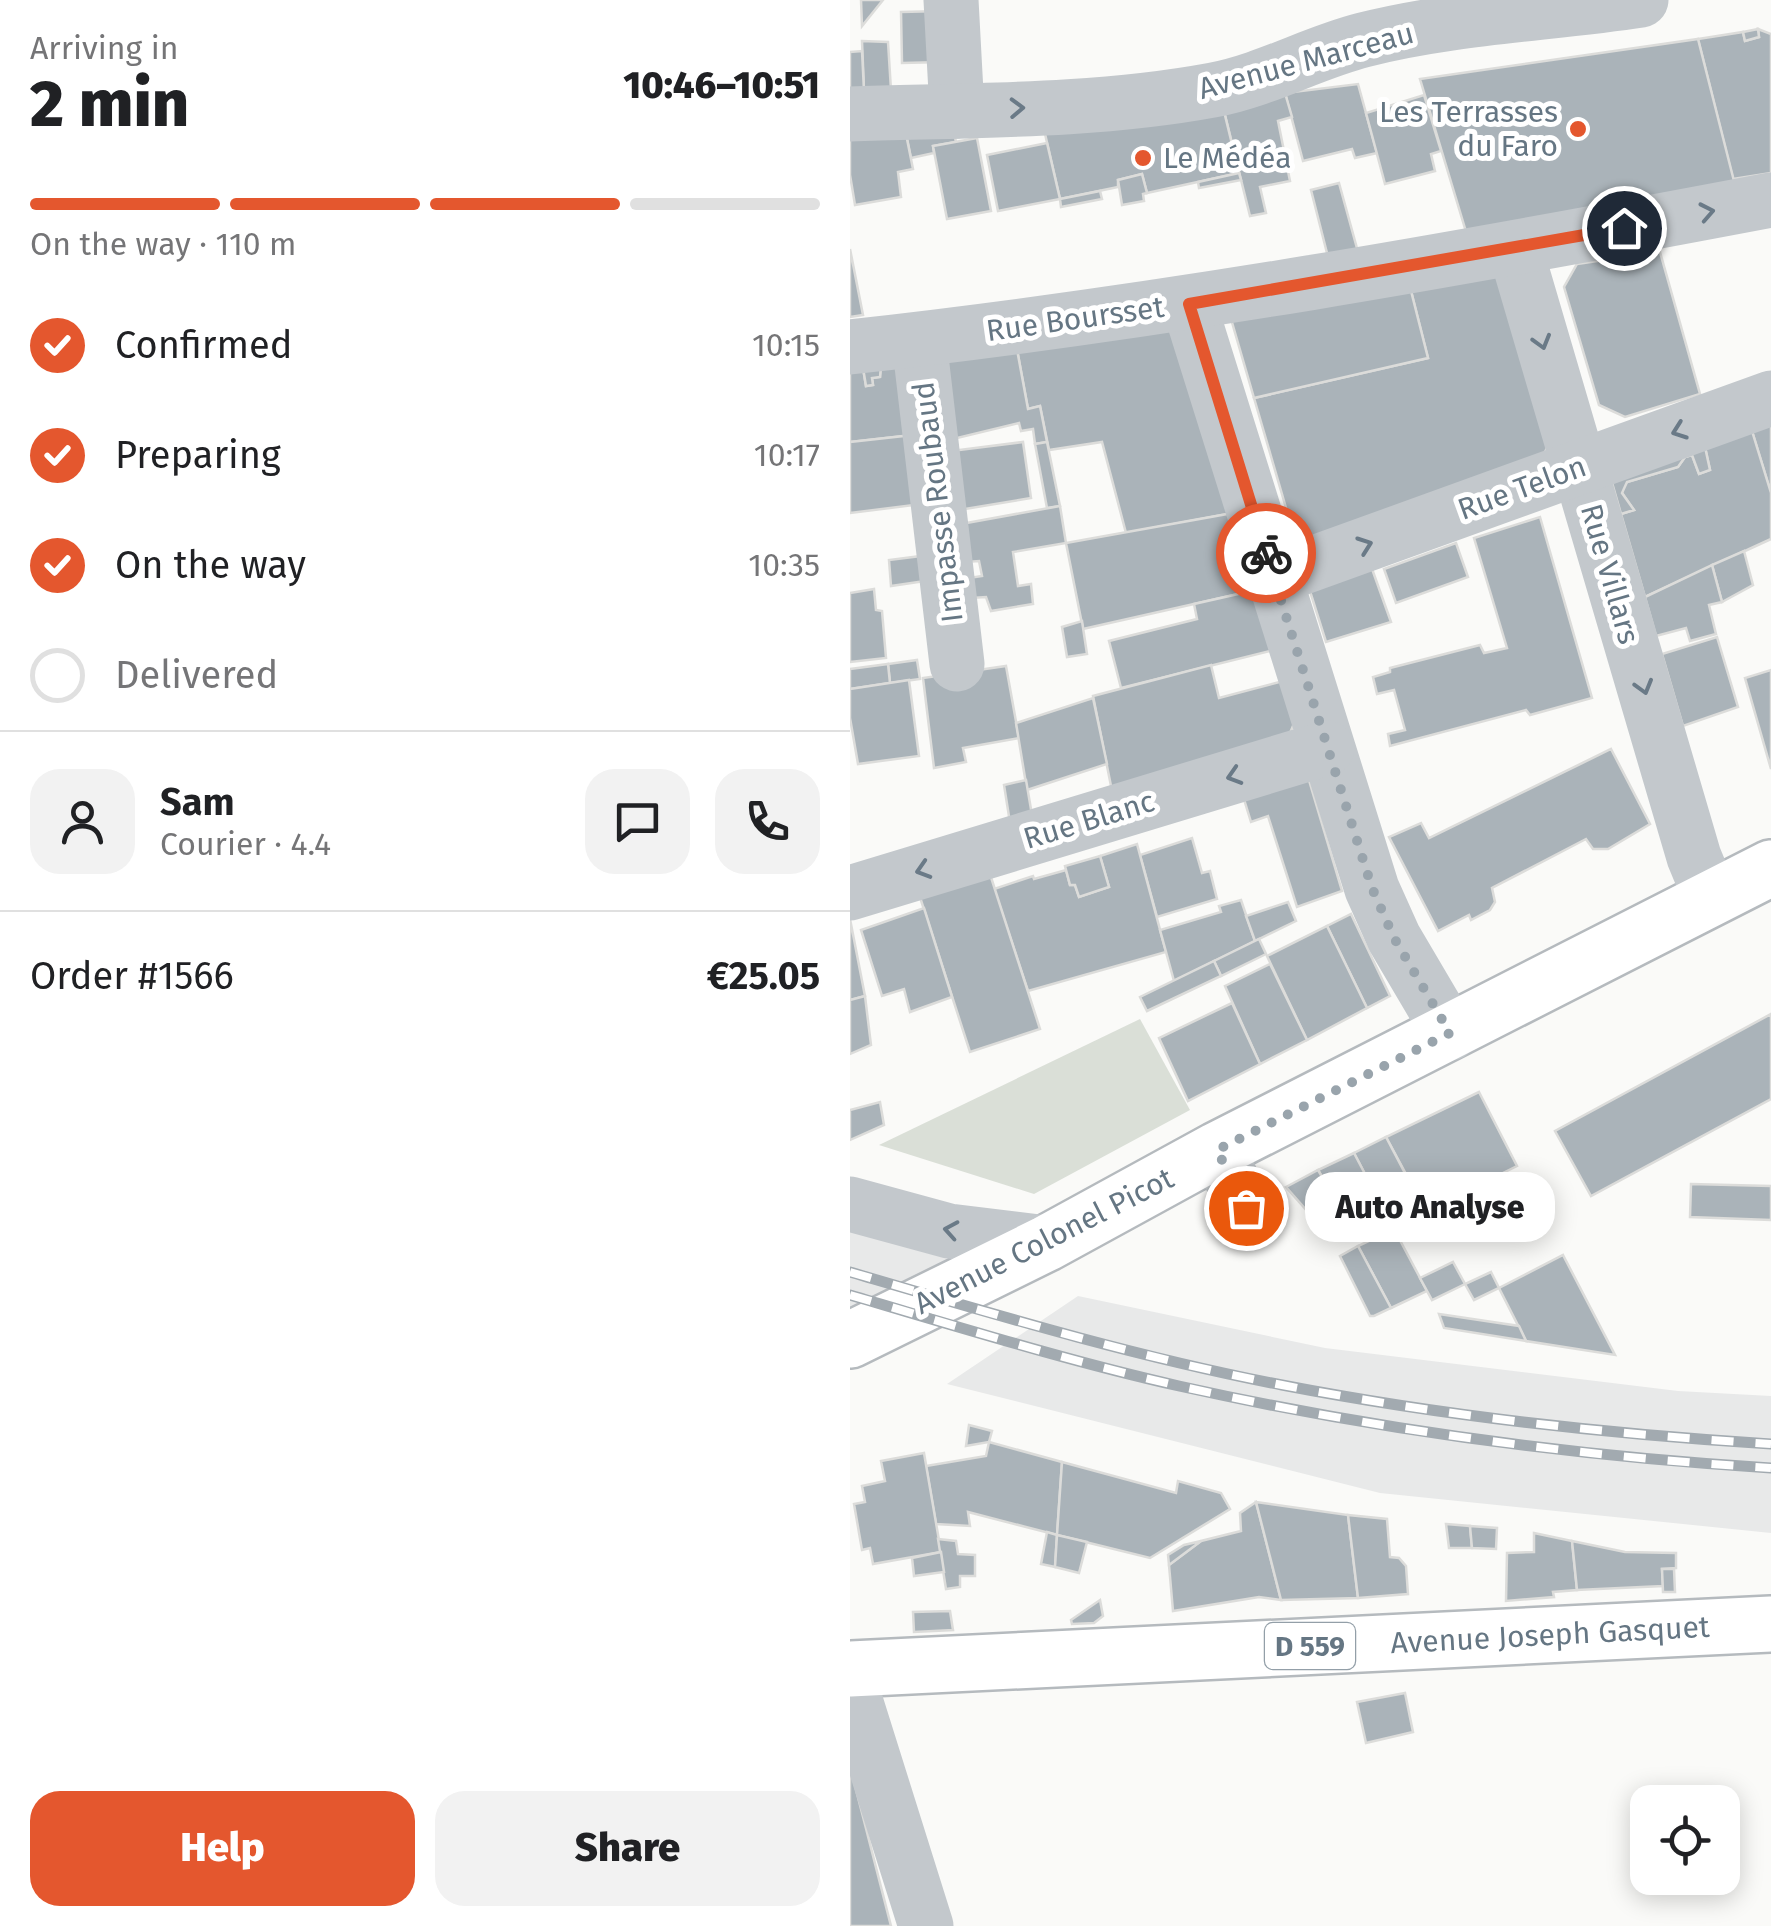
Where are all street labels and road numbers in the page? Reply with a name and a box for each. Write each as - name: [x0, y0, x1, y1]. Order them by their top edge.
- street label: Avenue Marceau: [1194, 15, 1418, 107]
- street label: Rue Boursset: [984, 289, 1166, 349]
- street label: Impasse Roubaud: [905, 380, 971, 624]
- street label: Rue Telon: [1453, 448, 1591, 528]
- street label: Rue Villars: [1573, 500, 1647, 648]
- street label: Rue Blanc: [1019, 783, 1159, 857]
- street label: Avenue Colonel Picot: [908, 1160, 1180, 1322]
- street label: Avenue Joseph Gasquet: [1390, 1609, 1711, 1661]
- road number: D 559: [1265, 1623, 1355, 1669]

